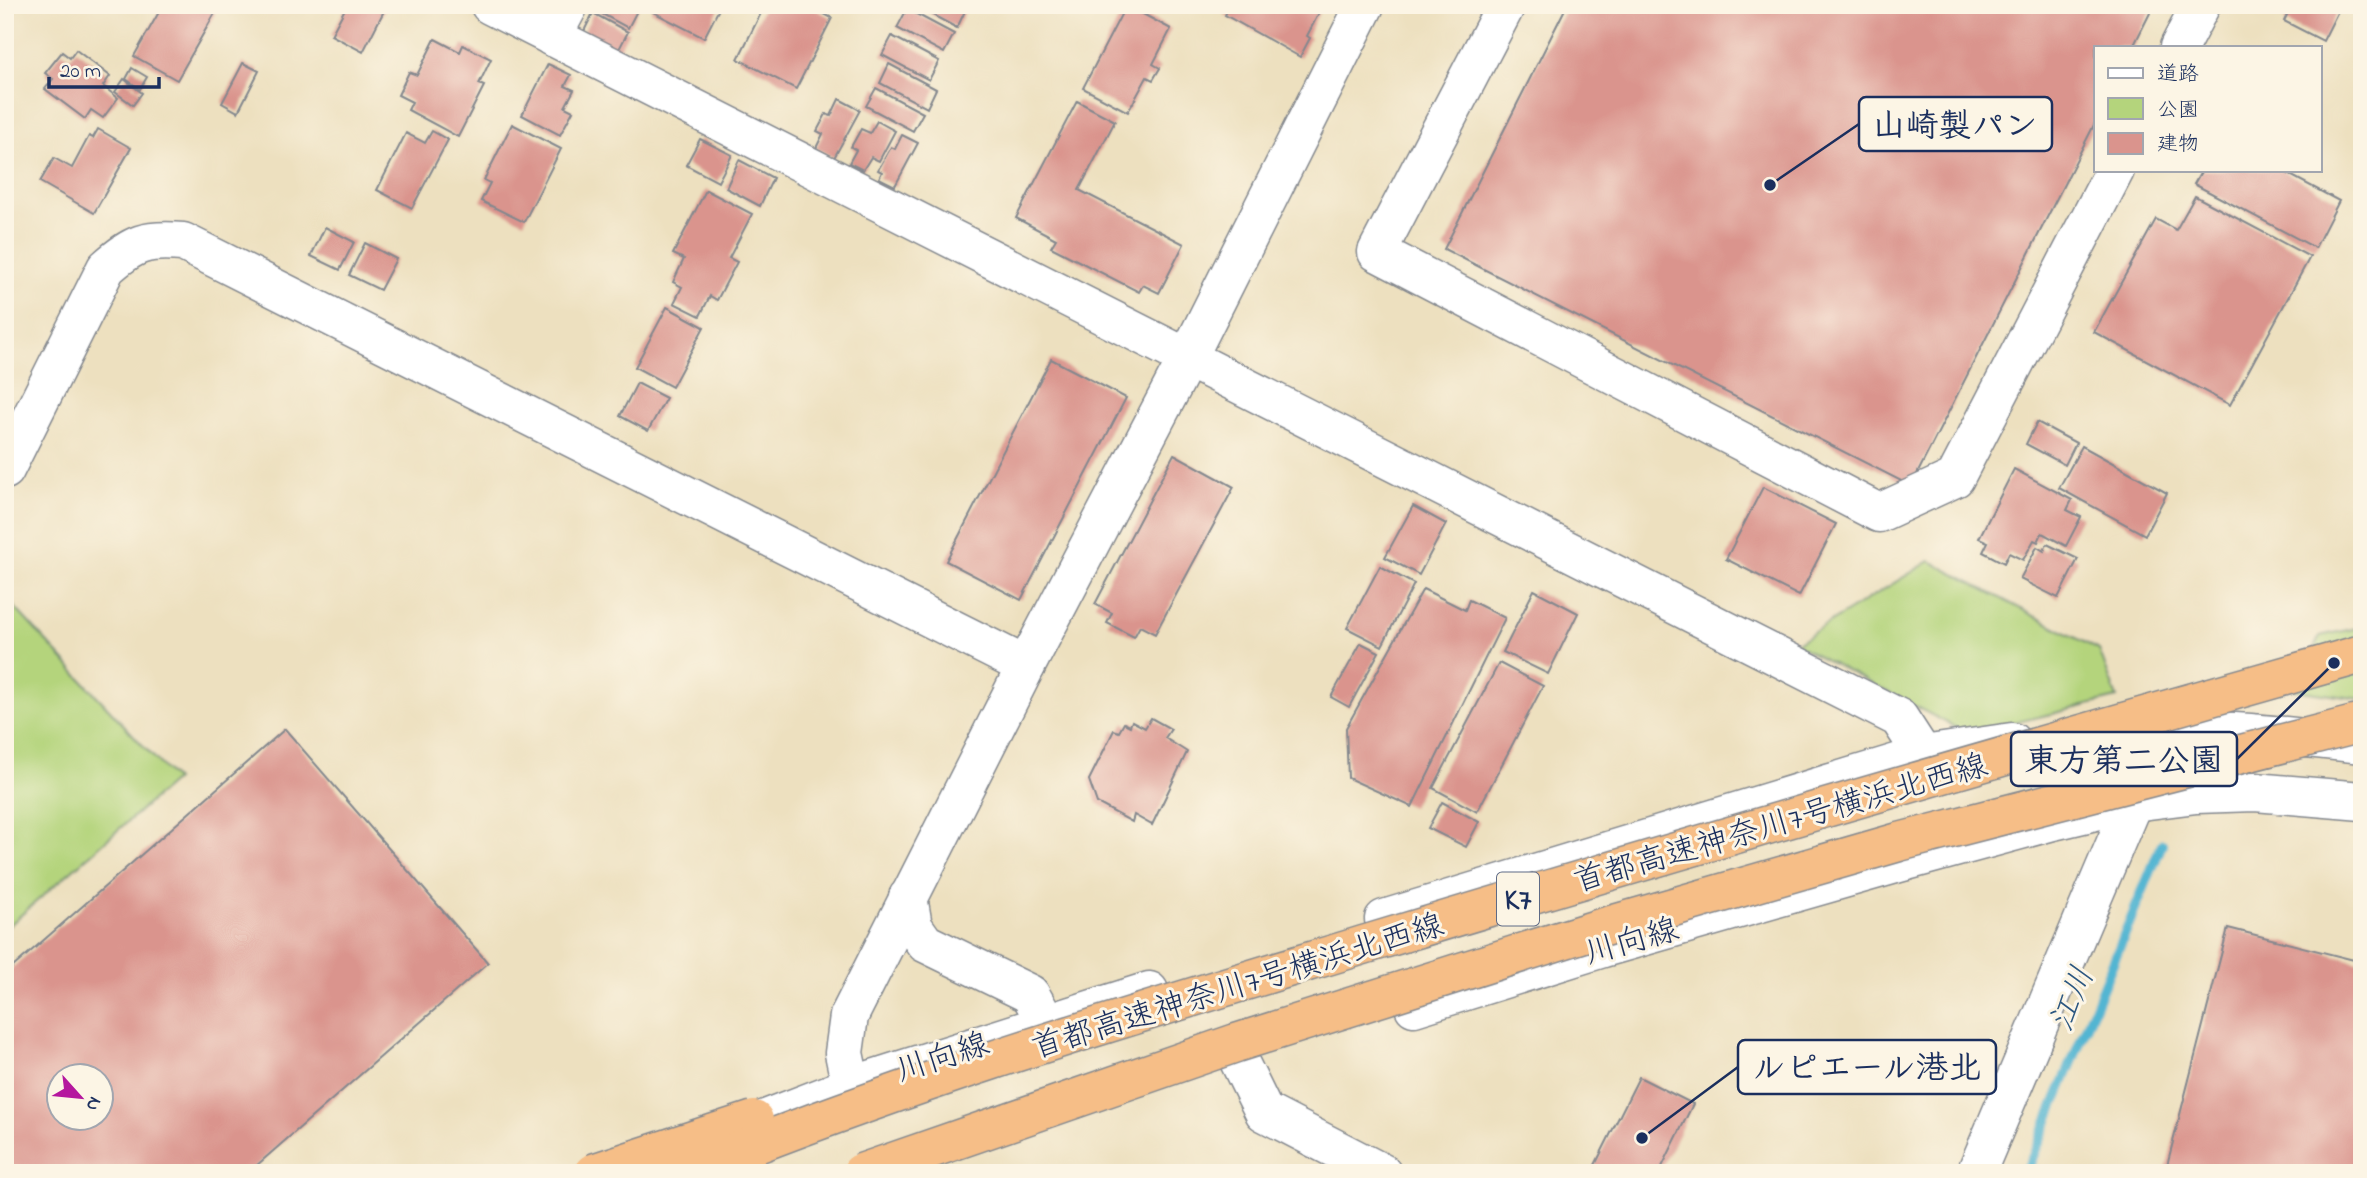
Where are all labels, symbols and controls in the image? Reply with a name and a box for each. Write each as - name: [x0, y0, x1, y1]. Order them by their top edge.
- scale bar: [49, 46, 159, 90]
- legend: [2094, 46, 2322, 172]
- text: 20 m: [60, 57, 101, 87]
- text: 道路: [2157, 60, 2199, 90]
- text: 公園: [2157, 96, 2199, 126]
- callout: 山崎製パン: [1859, 97, 2052, 151]
- text: 山崎製パン: [1873, 104, 2038, 152]
- text: 建物: [2157, 130, 2199, 160]
- callout: 東方第二公園: [2011, 732, 2237, 786]
- text: 東方第二公園: [2025, 739, 2223, 787]
- street label: 首都高速神奈川7号横浜北西線: [1568, 744, 1994, 907]
- road number: K7: [1497, 872, 1539, 925]
- street label: 首都高速神奈川7号横浜北西線: [1026, 903, 1450, 1074]
- street label: 川向線: [1579, 908, 1685, 979]
- water label: 江川: [2039, 960, 2108, 1039]
- street label: 川向線: [890, 1022, 996, 1097]
- callout: ルピエール港北: [1738, 1040, 1996, 1094]
- text: ルピエール港北: [1752, 1046, 1982, 1094]
- north arrow: [46, 1062, 116, 1132]
- text: N: [78, 1092, 108, 1116]

